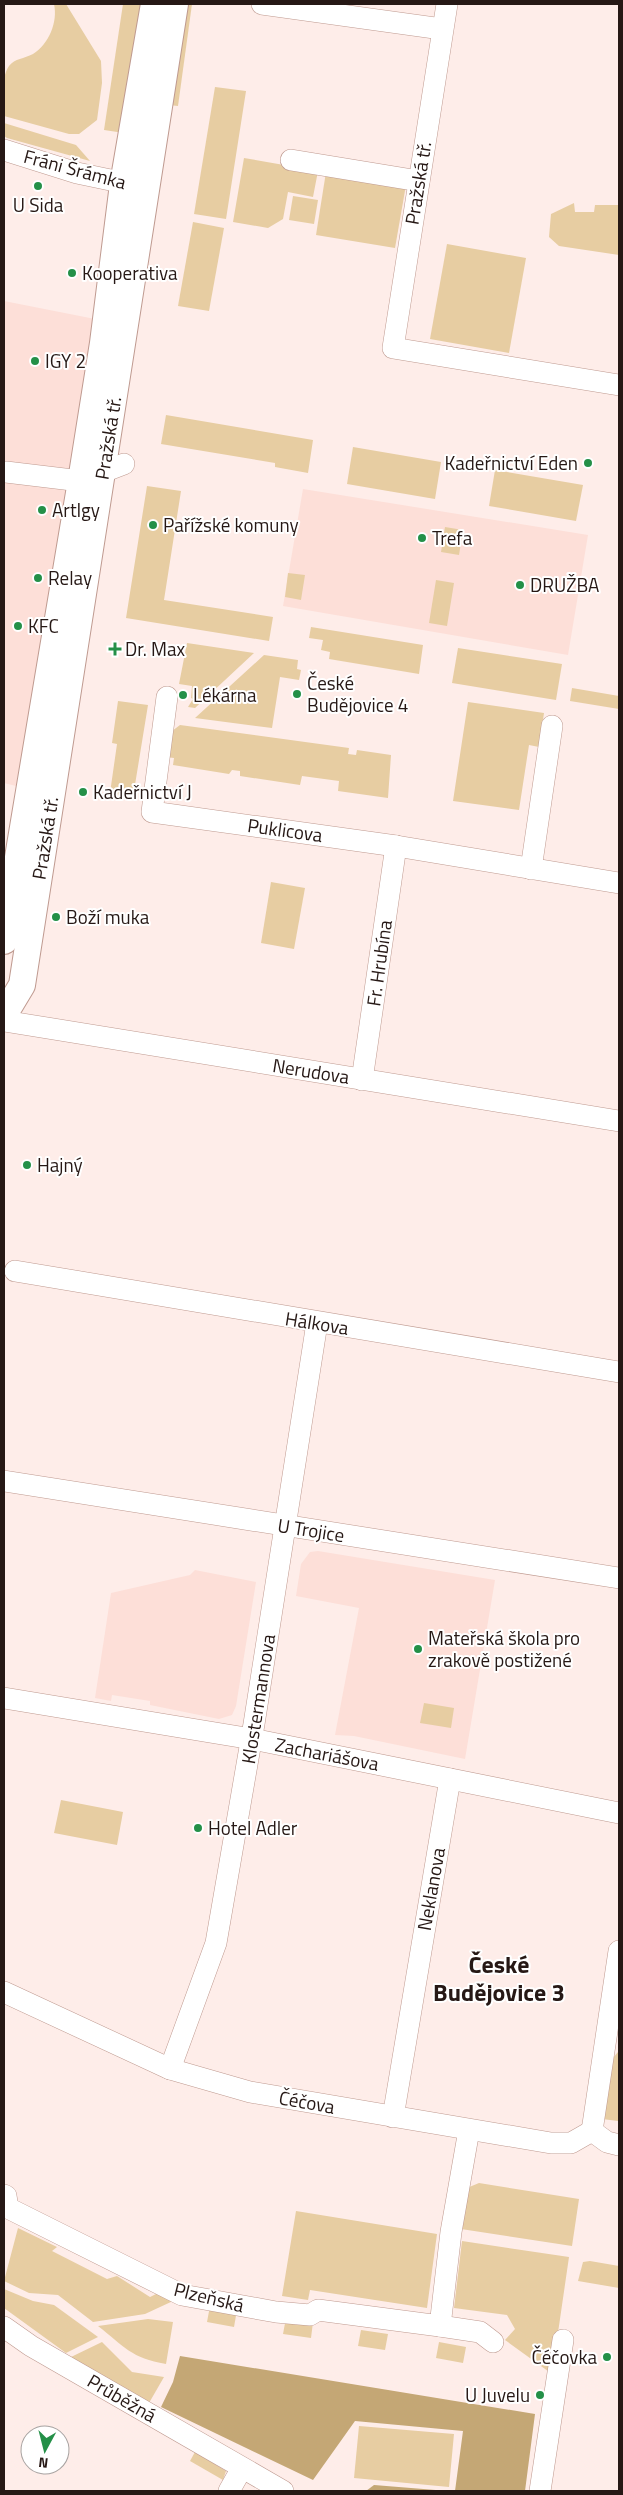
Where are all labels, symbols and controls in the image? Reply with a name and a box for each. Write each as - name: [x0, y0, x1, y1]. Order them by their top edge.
- street label: Pražská tř.: [397, 139, 438, 227]
- street label: Fráni Šrámka: [21, 141, 130, 196]
- marker: U Sida: [32, 180, 44, 192]
- place label: U Sida: [13, 190, 64, 219]
- place label: Kooperativa: [82, 258, 178, 287]
- marker: Kooperativa: [66, 267, 78, 279]
- place label: IGY 2: [45, 346, 86, 375]
- marker: IGY 2: [29, 355, 41, 367]
- street label: Pražská tř.: [87, 394, 128, 482]
- place label: Kadeřnictví Eden: [444, 448, 578, 477]
- marker: Kadeřnictví Eden: [582, 457, 594, 469]
- place label: ArtIgy: [52, 495, 100, 524]
- marker: ArtIgy: [36, 504, 48, 516]
- place label: Pařížské komuny: [163, 510, 299, 539]
- marker: Pařížské komuny: [147, 519, 159, 531]
- place label: Trefa: [432, 523, 473, 552]
- marker: Trefa: [416, 532, 428, 544]
- place label: Relay: [48, 563, 92, 592]
- place label: DRUŽBA: [530, 570, 599, 599]
- marker: Relay: [32, 572, 44, 584]
- marker: DRUŽBA: [514, 579, 526, 591]
- place label: KFC: [28, 611, 59, 640]
- marker: KFC: [12, 620, 24, 632]
- place label: Dr. Max: [125, 634, 186, 663]
- marker: Dr. Max: [109, 643, 121, 655]
- place label: České Budějovice 4: [307, 668, 408, 719]
- place label: Lékárna: [193, 680, 257, 709]
- marker: České Budějovice 4: [291, 688, 303, 700]
- marker: Lékárna: [177, 689, 189, 701]
- place label: Kadeřnictví J: [93, 777, 192, 806]
- marker: Kadeřnictví J: [77, 786, 89, 798]
- street label: Pražská tř.: [24, 794, 65, 882]
- street label: Puklicova: [246, 810, 325, 849]
- place label: Boží muka: [66, 902, 150, 931]
- marker: Boží muka: [50, 911, 62, 923]
- street label: Fr. Hrubína: [358, 917, 399, 1008]
- street label: Nerudova: [271, 1050, 352, 1091]
- place label: Hajný: [37, 1150, 83, 1179]
- marker: Hajný: [21, 1159, 33, 1171]
- street label: Hálkova: [283, 1303, 351, 1342]
- street label: U Trojice: [276, 1510, 347, 1549]
- place label: Mateřská škola pro zrakově postižené: [428, 1623, 580, 1674]
- street label: Klostermannova: [233, 1631, 282, 1766]
- marker: Mateřská škola pro zrakově postižené: [412, 1643, 424, 1655]
- street label: Zachariášova: [273, 1729, 382, 1778]
- place label: Hotel Adler: [208, 1813, 298, 1842]
- marker: Hotel Adler: [192, 1822, 204, 1834]
- street label: Neklanova: [409, 1845, 452, 1933]
- district label: České Budějovice 3: [433, 1946, 565, 2010]
- street label: Čéčova: [277, 2082, 338, 2121]
- street label: Plzeňská: [171, 2274, 248, 2319]
- place label: Čéčovka: [532, 2342, 597, 2371]
- marker: Čéčovka: [601, 2351, 613, 2363]
- street label: Průběžná: [82, 2366, 163, 2429]
- place label: U Juvelu: [465, 2380, 530, 2409]
- marker: U Juvelu: [534, 2389, 546, 2401]
- north arrow: [20, 2425, 70, 2475]
- text: N: [37, 2452, 49, 2474]

